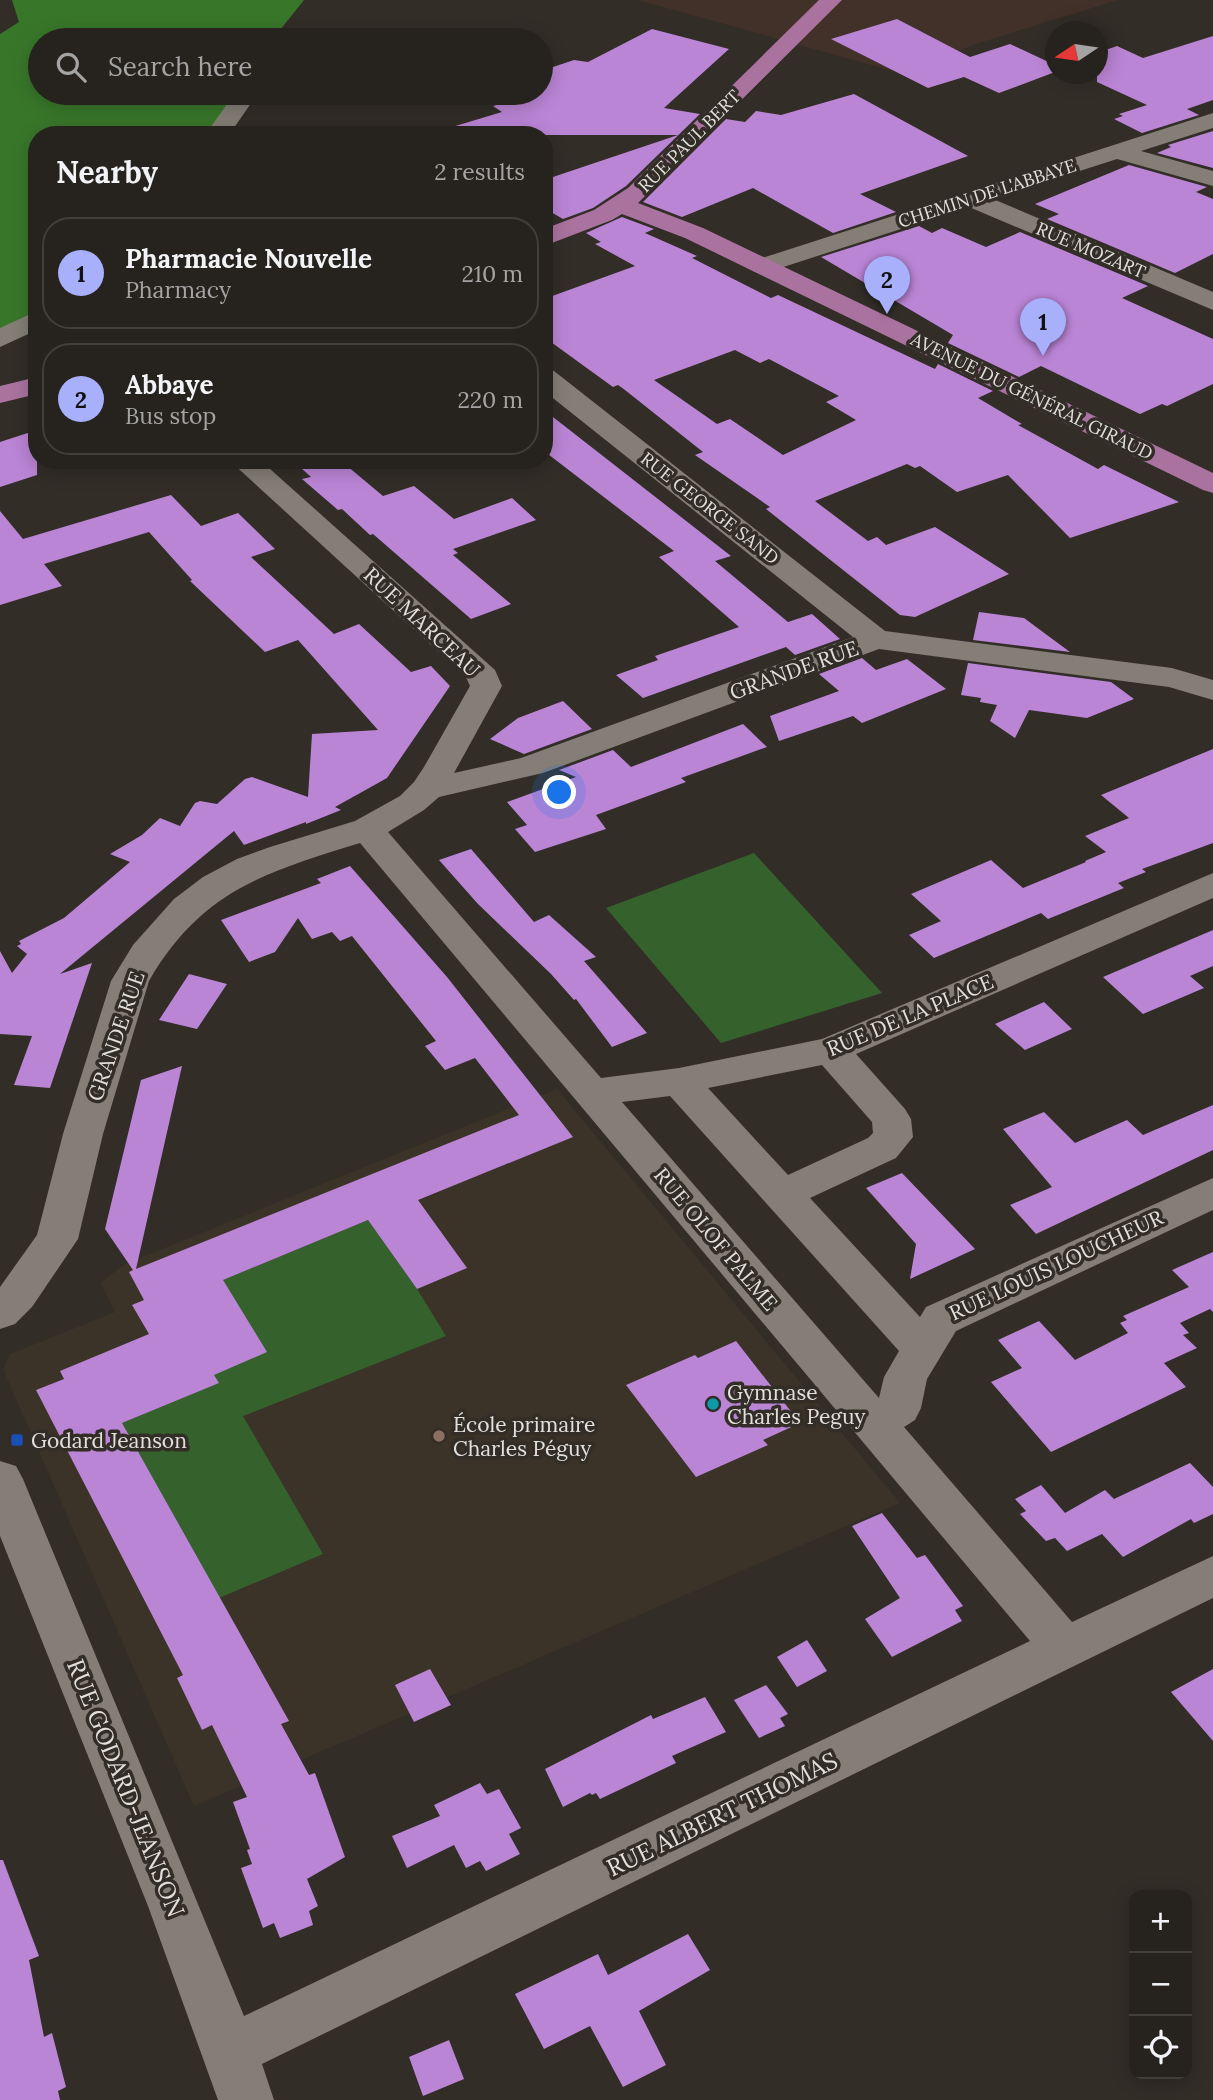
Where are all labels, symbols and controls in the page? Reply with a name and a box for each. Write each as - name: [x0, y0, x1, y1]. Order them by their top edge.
- north arrow: [1045, 21, 1108, 84]
- search box: [28, 28, 553, 105]
- icon: search: [52, 48, 90, 86]
- text: Search here: [108, 50, 252, 83]
- street label: RUE PAUL BERT: [633, 85, 745, 197]
- text: Nearby: [56, 153, 158, 191]
- street label: CHEMIN DE L'ABBAYE: [895, 153, 1079, 233]
- text: 2 results: [434, 157, 525, 186]
- street label: RUE MOZART: [1033, 217, 1150, 284]
- text: Pharmacie Nouvelle: [125, 242, 372, 275]
- pin: 2: [864, 256, 910, 314]
- text: 1: [76, 259, 86, 288]
- text: 210 m: [461, 259, 523, 288]
- text: Pharmacy: [125, 275, 231, 304]
- pin: 1: [1020, 298, 1066, 356]
- street label: AVENUE DU GÉNÉRAL GIRAUD: [906, 327, 1157, 465]
- text: Abbaye: [125, 368, 213, 401]
- text: 2: [75, 385, 87, 414]
- text: 220 m: [457, 385, 523, 414]
- text: Bus stop: [125, 401, 216, 430]
- street label: RUE GEORGE SAND: [636, 447, 784, 569]
- street label: RUE MARCEAU: [358, 561, 486, 683]
- street label: GRANDE RUE: [726, 634, 862, 706]
- your location: [542, 775, 576, 809]
- street label: GRANDE RUE: [81, 968, 151, 1104]
- street label: RUE DE LA PLACE: [823, 968, 997, 1062]
- street label: RUE OLOF PALME: [648, 1162, 784, 1316]
- street label: RUE LOUIS LOUCHEUR: [945, 1203, 1168, 1326]
- place label: Gymnase Charles Peguy: [727, 1379, 865, 1430]
- marker: Gymnase Charles Peguy: [705, 1396, 721, 1412]
- place label: École primaire Charles Péguy: [453, 1411, 595, 1462]
- place label: Godard Jeanson: [31, 1427, 187, 1454]
- marker: École primaire Charles Péguy: [431, 1428, 447, 1444]
- marker: Godard Jeanson: [9, 1432, 25, 1448]
- street label: RUE GODARD-JEANSON: [60, 1654, 192, 1922]
- street label: RUE ALBERT THOMAS: [602, 1745, 842, 1883]
- map controls: [1129, 1890, 1192, 2079]
- button: +: [1129, 1890, 1192, 1953]
- button: −: [1129, 1953, 1192, 2016]
- button: locate: [1129, 2016, 1192, 2079]

